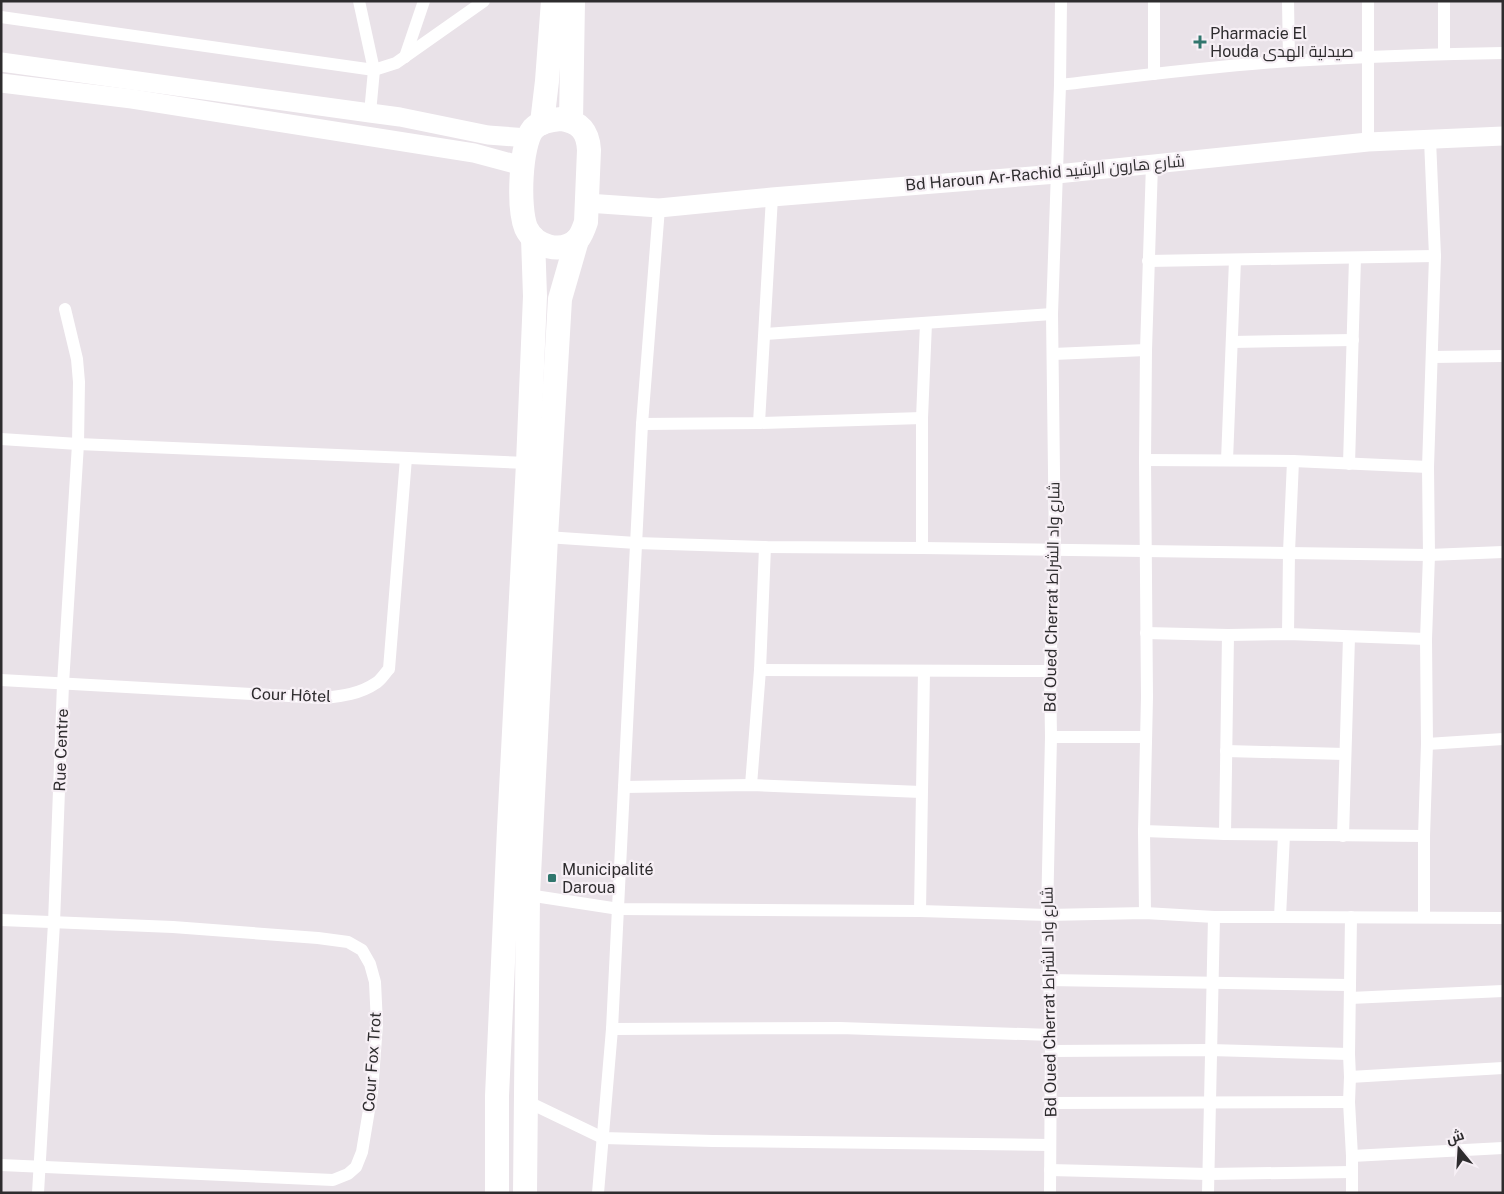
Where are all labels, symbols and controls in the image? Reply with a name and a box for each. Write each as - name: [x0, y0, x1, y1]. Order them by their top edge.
- place label: Pharmacie El Houda صيدلية الهدى: [1210, 24, 1354, 62]
- marker: Pharmacie El Houda صيدلية الهدى: [1194, 36, 1206, 48]
- street label: Bd Haroun Ar-Rachid شارع هارون الرشيد: [905, 151, 1186, 197]
- street label: Bd Oued Cherrat شارع واد الشراط: [1040, 481, 1066, 713]
- street label: Cour Hôtel: [251, 684, 332, 706]
- street label: Rue Centre: [50, 708, 72, 792]
- place label: Municipalité Daroua: [562, 860, 653, 897]
- marker: Municipalité Daroua: [546, 872, 558, 884]
- street label: Bd Oued Cherrat شارع واد الشراط: [1037, 886, 1063, 1118]
- street label: Cour Fox Trot: [359, 1011, 385, 1113]
- north arrow: [1434, 1124, 1484, 1174]
- text: ش: [1444, 1126, 1466, 1148]

